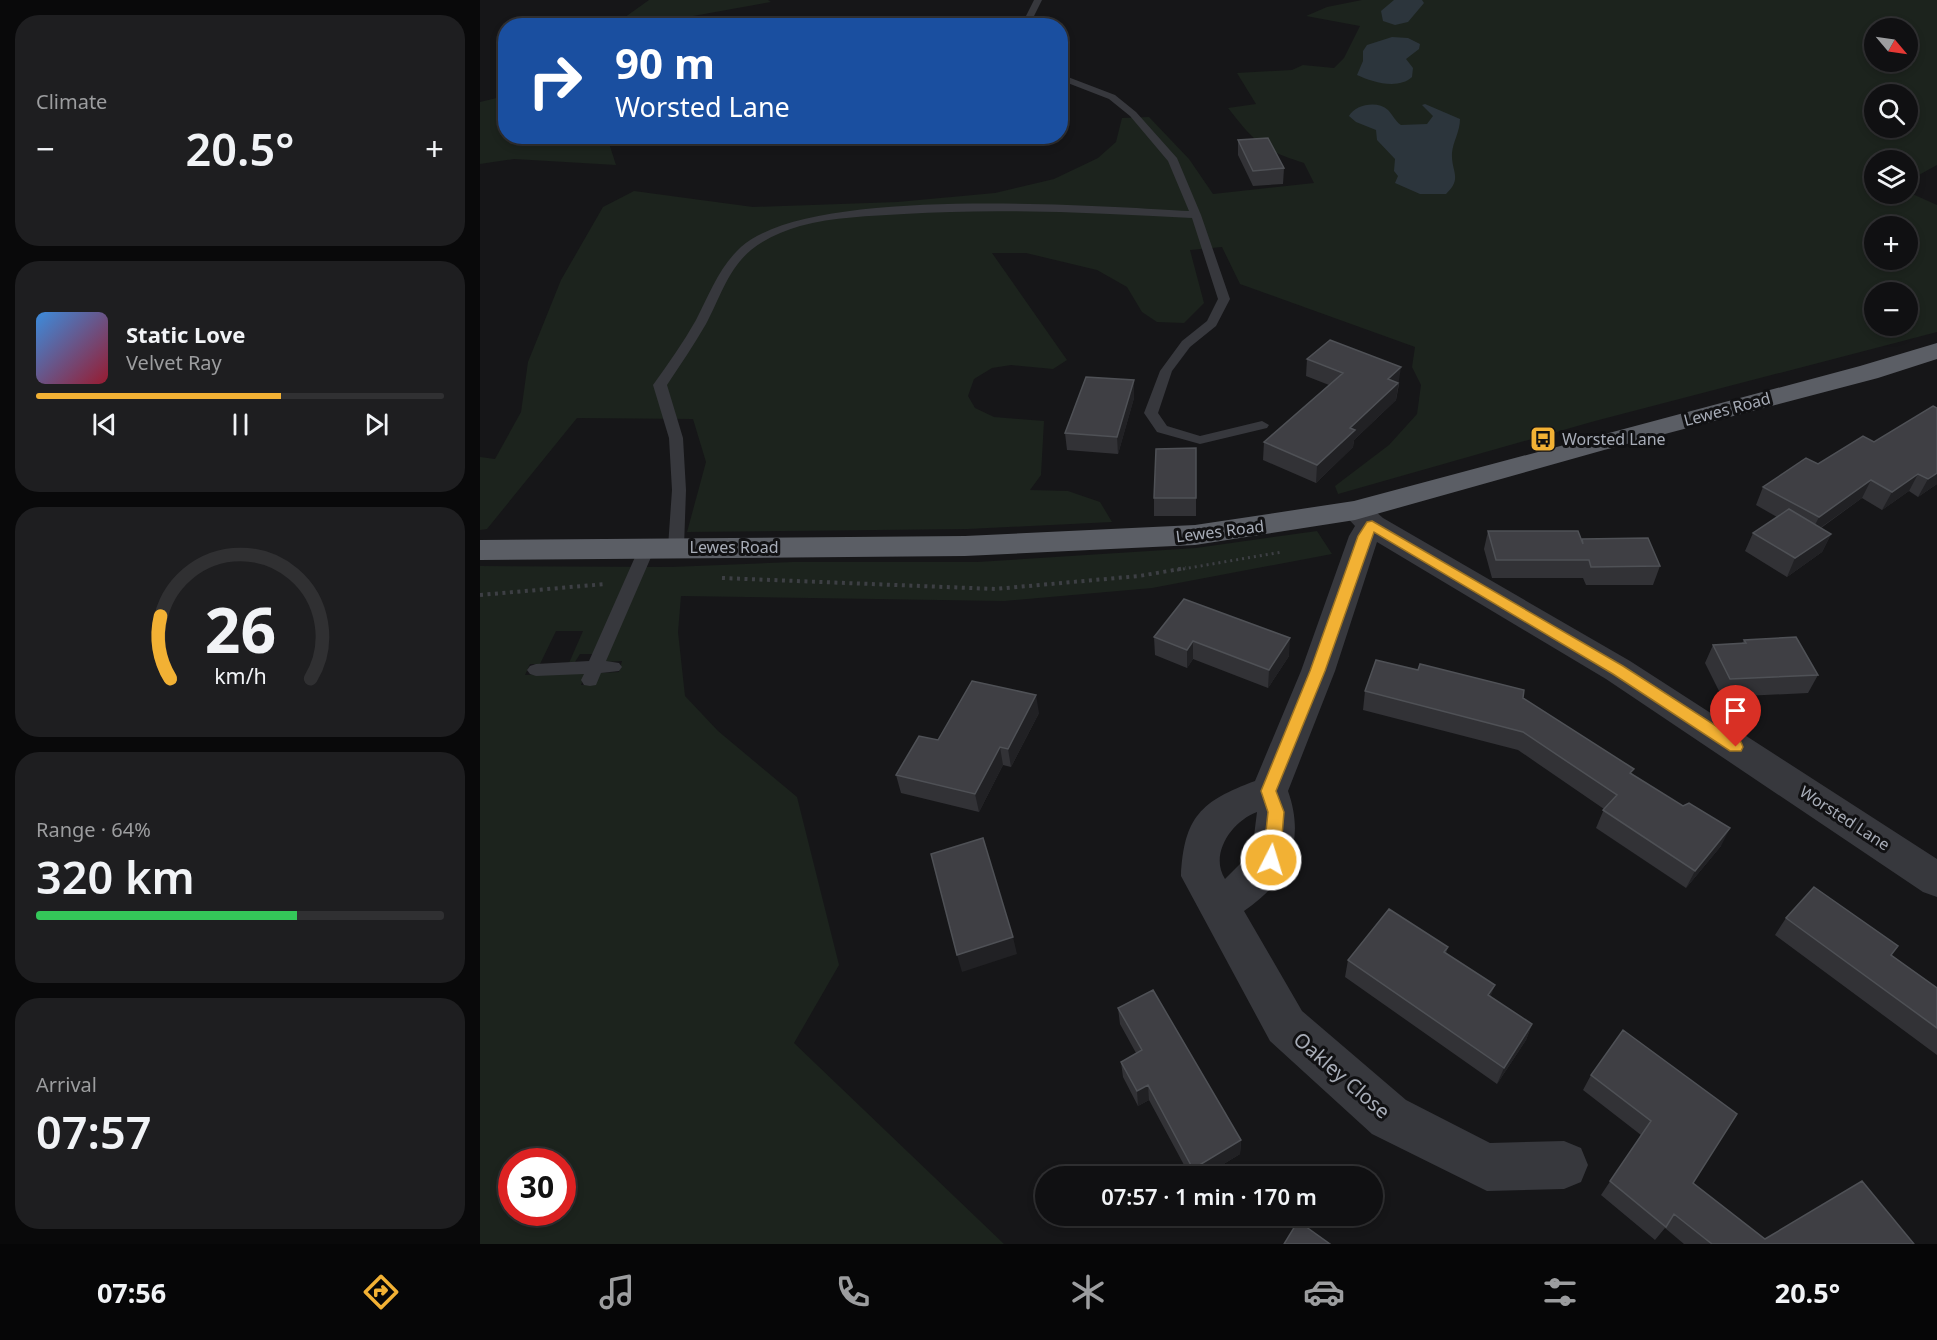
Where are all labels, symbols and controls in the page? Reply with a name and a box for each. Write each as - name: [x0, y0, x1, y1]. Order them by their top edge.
- north arrow: [1864, 18, 1918, 72]
- map controls: [1864, 18, 1918, 336]
- text: 90 m: [615, 34, 715, 91]
- icon: right: [516, 42, 594, 120]
- button: search: [1864, 84, 1918, 138]
- text: Climate: [36, 88, 107, 115]
- text: Worsted Lane: [615, 88, 790, 125]
- text: 20.5°: [186, 118, 294, 179]
- text: −: [36, 126, 55, 171]
- text: +: [425, 126, 444, 171]
- button: layers: [1864, 150, 1918, 204]
- button: +: [1864, 216, 1918, 270]
- button: −: [1864, 282, 1918, 336]
- text: Static Love: [126, 319, 245, 349]
- text: Velvet Ray: [126, 349, 222, 376]
- street label: Lewes Road: [1681, 387, 1773, 431]
- icon: previous: [88, 408, 121, 441]
- icon: pause: [224, 408, 257, 441]
- icon: next: [360, 408, 393, 441]
- bus stop icon: Worsted Lane: [1528, 424, 1558, 454]
- place label: Worsted Lane: [1562, 428, 1666, 450]
- street label: Lewes Road: [1175, 515, 1265, 547]
- street label: Lewes Road: [690, 536, 778, 558]
- text: 26: [204, 586, 276, 671]
- text: km/h: [214, 661, 266, 690]
- pin: [1710, 685, 1761, 747]
- icon: arrive: [1719, 694, 1752, 727]
- street label: Worsted Lane: [1796, 781, 1894, 855]
- text: Range · 64%: [36, 816, 151, 843]
- position arrow: [1239, 828, 1303, 892]
- text: 320 km: [36, 846, 195, 907]
- street label: Oakley Close: [1288, 1026, 1396, 1124]
- text: Arrival: [36, 1071, 97, 1098]
- text: 07:57: [36, 1101, 151, 1162]
- speed limit sign: 30: [498, 1148, 576, 1226]
- text: 07:57 · 1 min · 170 m: [1101, 1181, 1317, 1211]
- icon: directions: [360, 1271, 402, 1313]
- icon: music: [596, 1271, 638, 1313]
- icon: phone: [832, 1271, 874, 1313]
- icon: climate: [1067, 1271, 1109, 1313]
- icon: car: [1303, 1271, 1345, 1313]
- icon: filters: [1539, 1271, 1581, 1313]
- text: 07:56: [97, 1274, 166, 1311]
- text: 20.5°: [1775, 1274, 1840, 1311]

